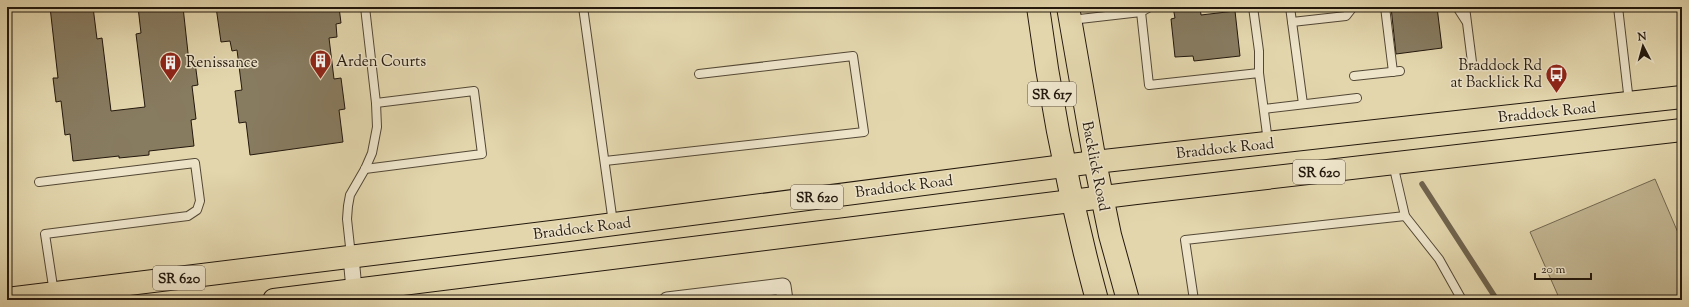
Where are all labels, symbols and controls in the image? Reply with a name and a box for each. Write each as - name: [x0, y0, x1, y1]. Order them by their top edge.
- north arrow: [1623, 26, 1663, 66]
- text: N: [1636, 29, 1647, 46]
- building icon: Arden Courts: [307, 48, 333, 81]
- building icon: Renissance: [157, 49, 183, 82]
- place label: Arden Courts: [336, 52, 426, 73]
- place label: Renissance: [186, 53, 258, 74]
- place label: Braddock Rd at Backlick Rd: [1451, 56, 1543, 94]
- bus stop icon: Braddock Rd at Backlick Rd: [1544, 61, 1570, 94]
- road number: SR 617: [1028, 82, 1076, 106]
- street label: Braddock Road: [1497, 98, 1598, 129]
- street label: Backlick Road: [1076, 120, 1114, 214]
- street label: Braddock Road: [1175, 134, 1276, 165]
- road number: SR 620: [1293, 160, 1345, 184]
- street label: Braddock Road: [854, 171, 955, 204]
- road number: SR 620: [791, 185, 843, 209]
- street label: Braddock Road: [532, 213, 633, 246]
- scale bar: [1535, 255, 1591, 281]
- text: 20 m: [1541, 261, 1566, 279]
- road number: SR 620: [153, 266, 205, 290]

